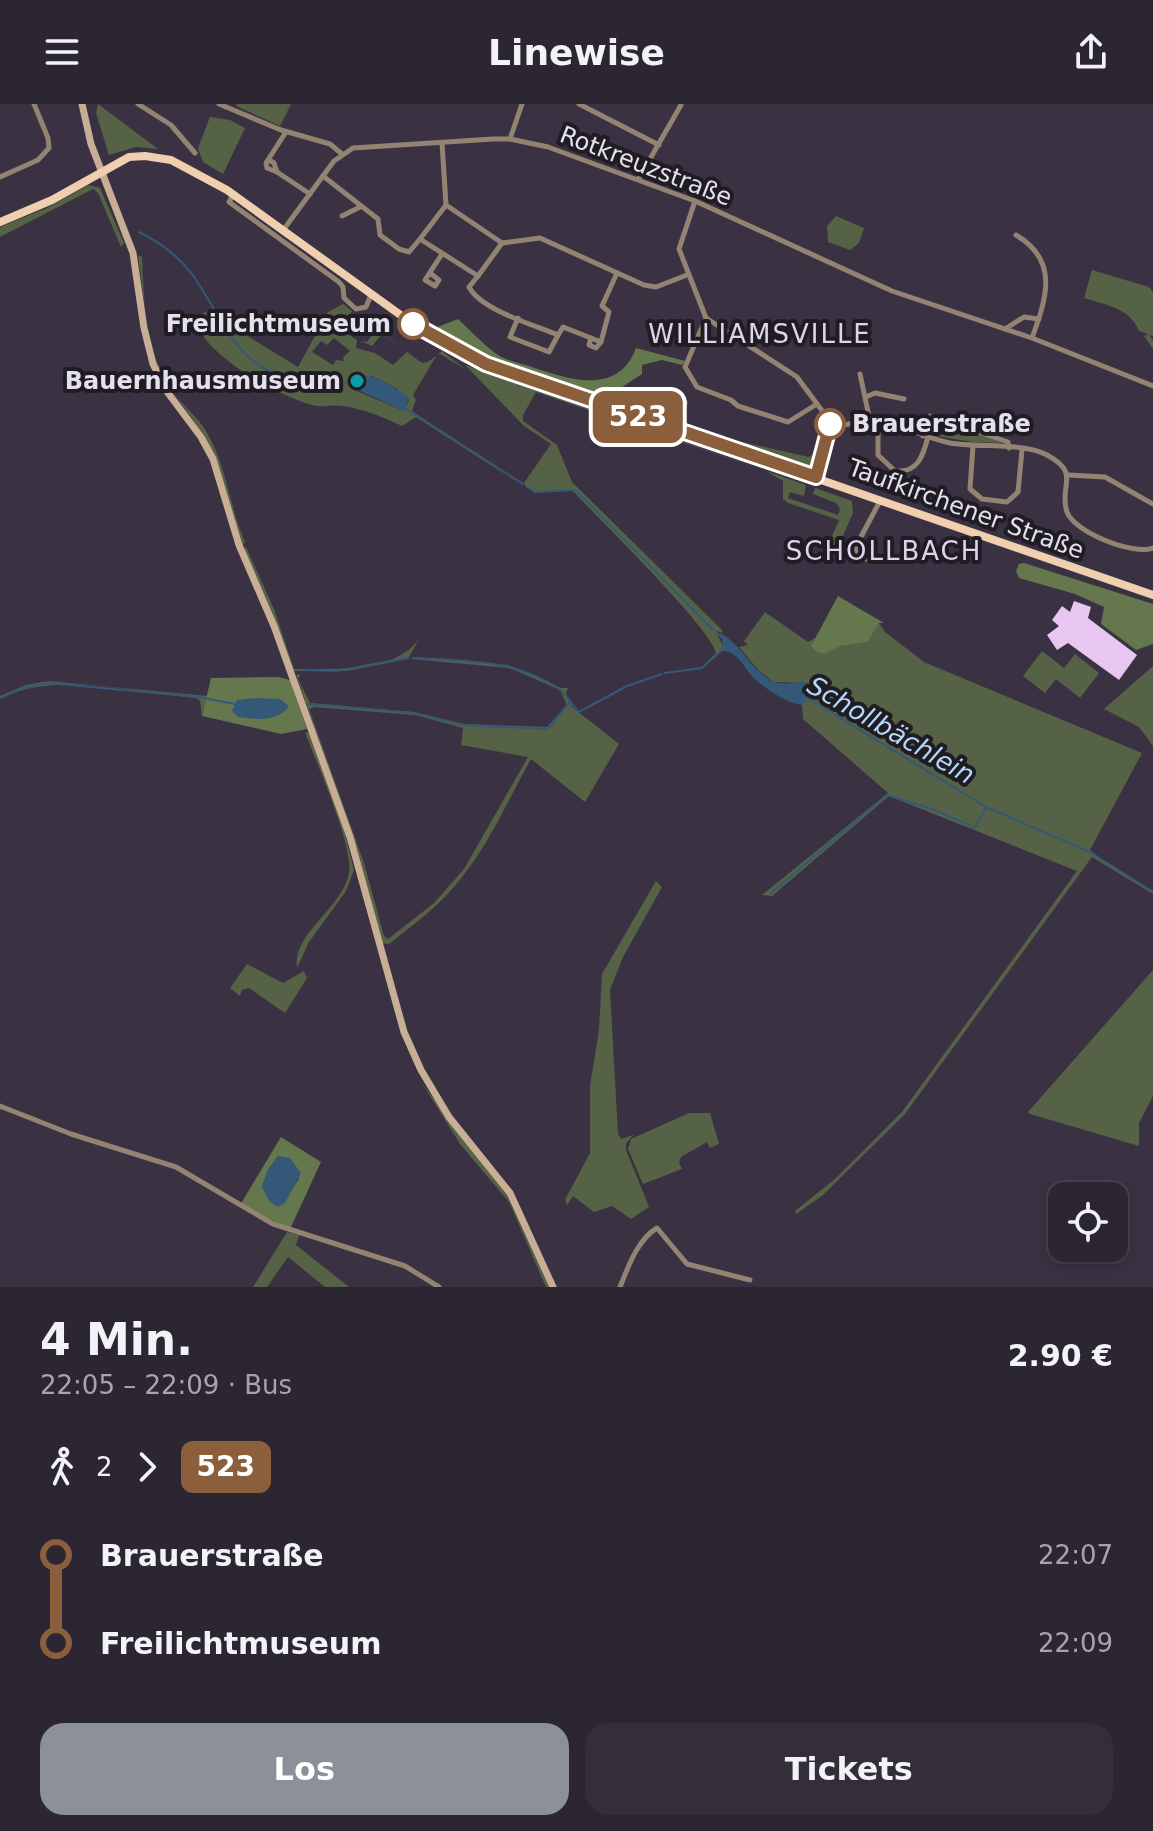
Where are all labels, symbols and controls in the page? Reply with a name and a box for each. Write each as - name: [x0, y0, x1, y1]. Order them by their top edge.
- icon: menu: [40, 30, 84, 74]
- icon: share: [1069, 30, 1113, 74]
- text: Linewise: [488, 32, 665, 73]
- street label: Rotkreuzstraße: [556, 120, 736, 212]
- marker: Freilichtmuseum: [398, 309, 428, 339]
- place label: Freilichtmuseum: [166, 310, 391, 338]
- district label: WILLIAMSVILLE: [648, 319, 872, 349]
- place label: Bauernhausmuseum: [65, 367, 341, 395]
- marker: Bauernhausmuseum: [348, 372, 366, 390]
- line badge: 523: [592, 391, 684, 443]
- text: 523: [609, 400, 667, 433]
- marker: Brauerstraße: [815, 409, 845, 439]
- place label: Brauerstraße: [852, 410, 1031, 438]
- street label: Taufkirchener Straße: [843, 453, 1088, 565]
- district label: SCHOLLBACH: [786, 536, 982, 566]
- water label: Schollbächlein: [802, 670, 980, 790]
- map controls: [1048, 1182, 1128, 1262]
- button: locate: [1048, 1182, 1128, 1262]
- text: 4 Min.: [40, 1314, 193, 1365]
- text: 2.90 €: [1008, 1338, 1113, 1373]
- text: 22:05 – 22:09 · Bus: [40, 1370, 292, 1400]
- icon: walk: [40, 1445, 84, 1489]
- icon: forward: [125, 1445, 169, 1489]
- text: 523: [197, 1450, 255, 1483]
- text: 2: [96, 1452, 113, 1482]
- text: Brauerstraße: [100, 1538, 324, 1573]
- text: 22:07: [1038, 1540, 1113, 1570]
- text: Freilichtmuseum: [100, 1626, 381, 1661]
- text: 22:09: [1038, 1628, 1113, 1658]
- button: Los: [40, 1723, 569, 1815]
- button: Tickets: [585, 1723, 1113, 1815]

